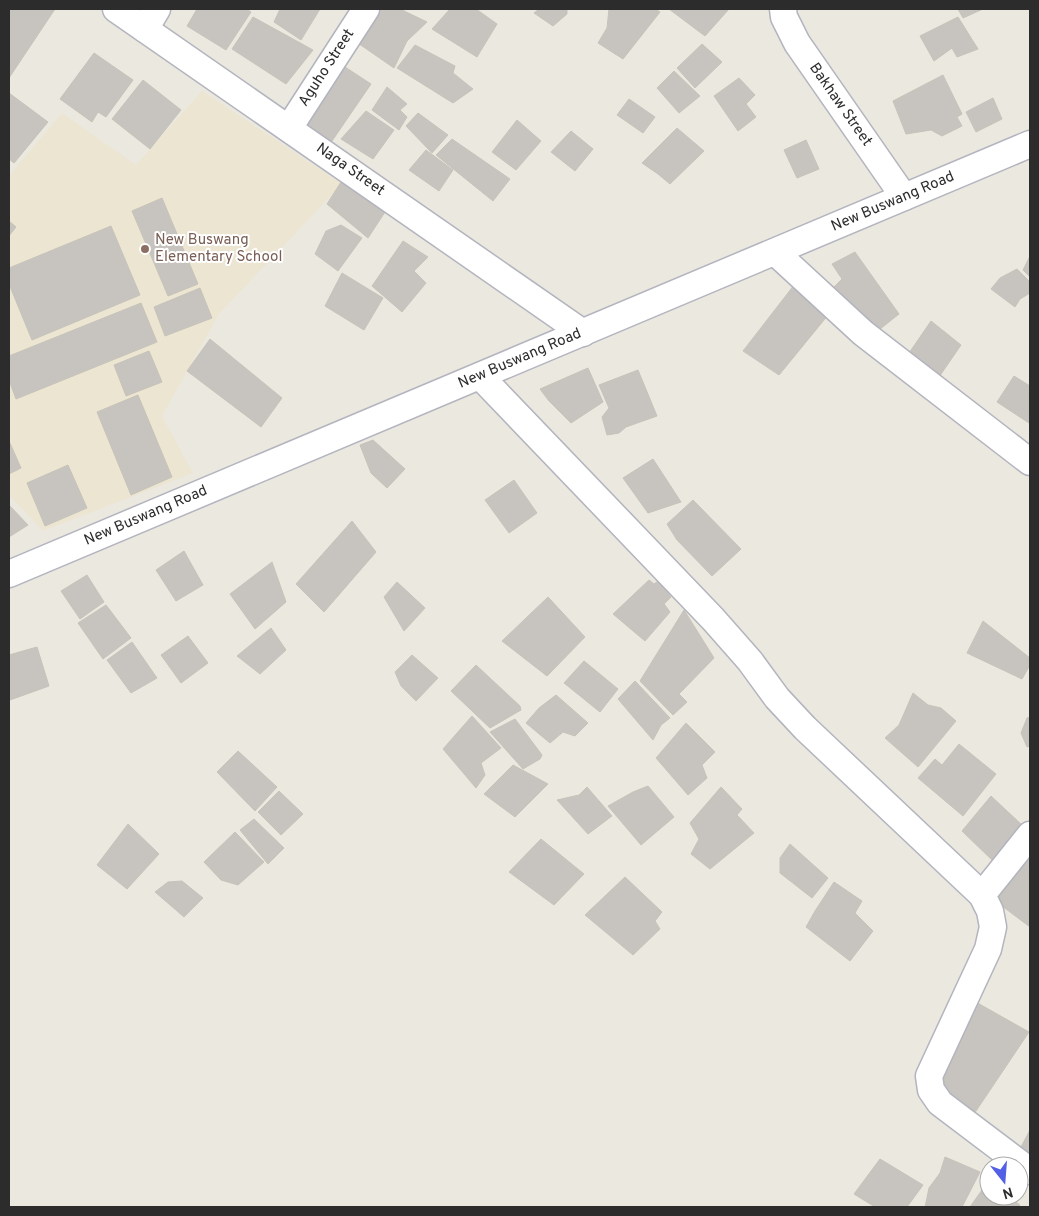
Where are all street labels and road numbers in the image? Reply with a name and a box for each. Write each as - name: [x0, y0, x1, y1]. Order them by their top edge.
- street label: Aguho Street: [295, 26, 359, 110]
- street label: Bakhaw Street: [804, 60, 876, 150]
- street label: Naga Street: [312, 139, 388, 201]
- street label: New Buswang Road: [829, 167, 957, 237]
- street label: New Buswang Road: [456, 324, 584, 394]
- street label: New Buswang Road: [82, 481, 210, 551]

